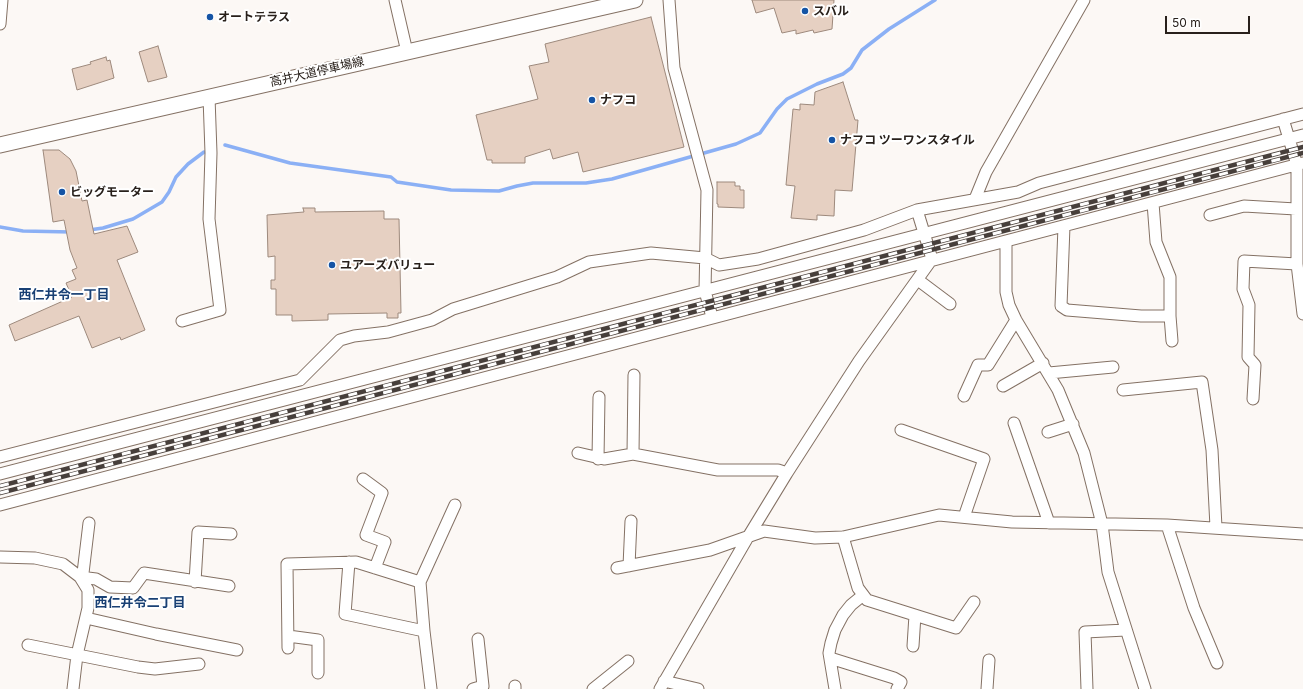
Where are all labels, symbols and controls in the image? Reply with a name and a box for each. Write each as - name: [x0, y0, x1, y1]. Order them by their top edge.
- place label: スバル: [813, 4, 849, 18]
- marker: スバル: [800, 6, 810, 16]
- scale bar: [1167, 8, 1252, 34]
- place label: オートテラス: [218, 10, 290, 24]
- marker: オートテラス: [205, 12, 215, 22]
- text: 50 m: [1172, 15, 1201, 30]
- street label: 高井大道停車場線: [269, 54, 365, 90]
- place label: ナフコ: [600, 93, 636, 107]
- marker: ナフコ: [587, 95, 597, 105]
- place label: ナフコ ツーワンスタイル: [840, 133, 975, 147]
- marker: ナフコ ツーワンスタイル: [827, 135, 837, 145]
- place label: ビッグモーター: [70, 185, 154, 199]
- marker: ビッグモーター: [57, 187, 67, 197]
- place label: ユアーズバリュー: [340, 258, 435, 272]
- marker: ユアーズバリュー: [327, 260, 337, 270]
- district label: 西仁井令一丁目: [19, 287, 109, 303]
- district label: 西仁井令二丁目: [95, 595, 185, 611]

